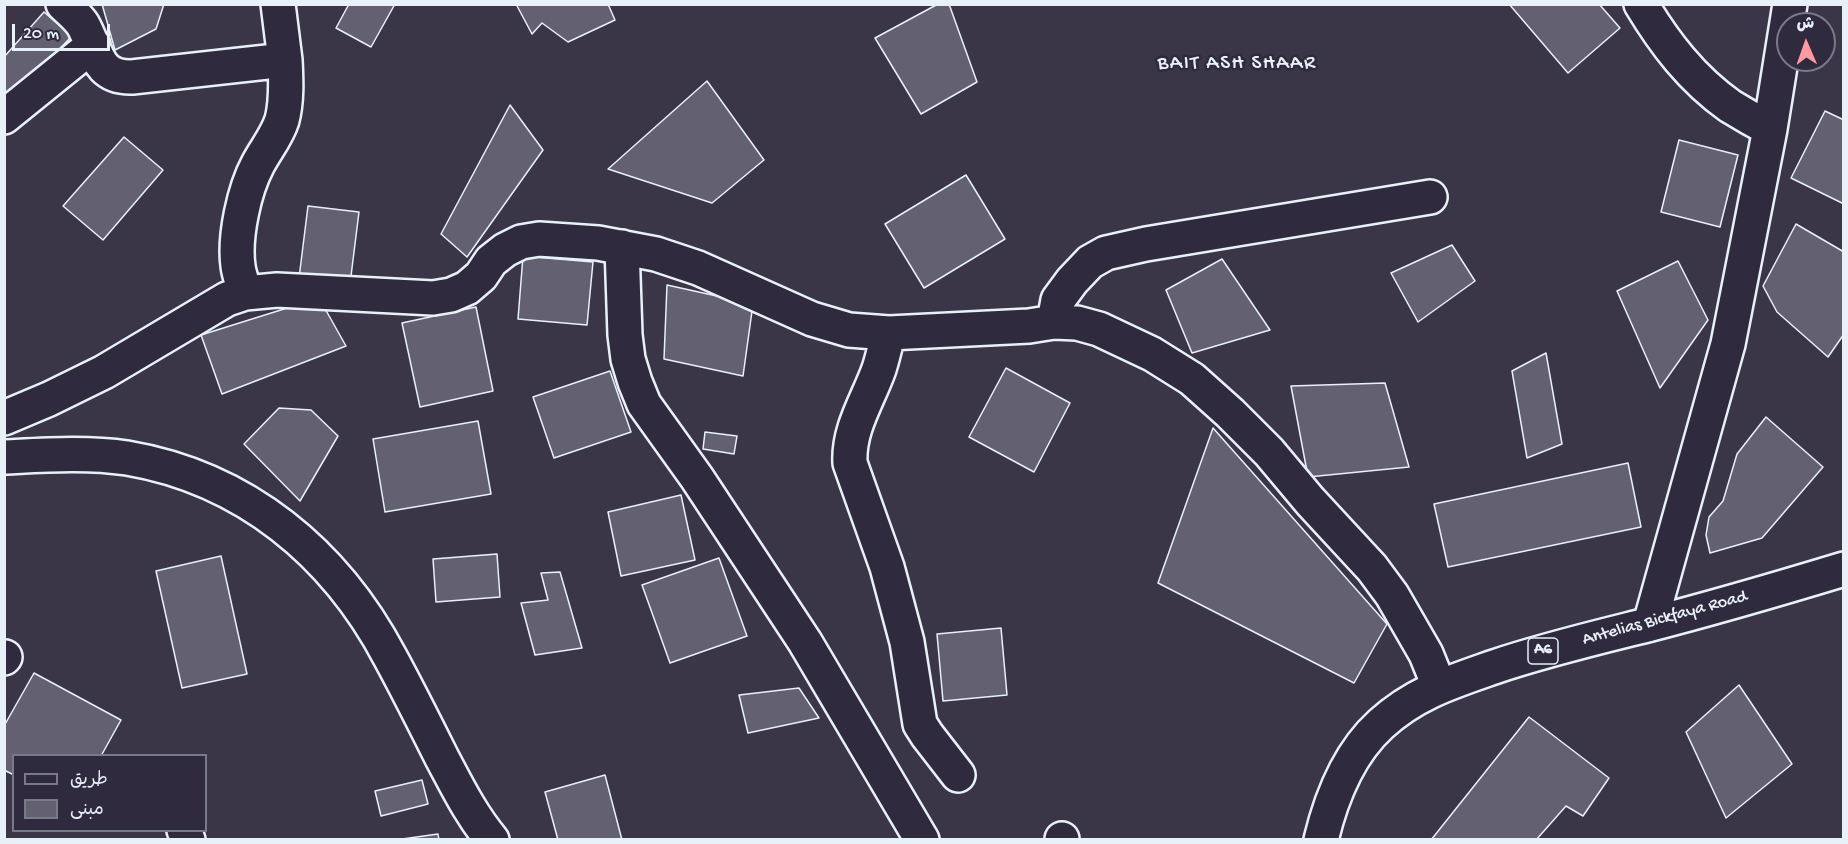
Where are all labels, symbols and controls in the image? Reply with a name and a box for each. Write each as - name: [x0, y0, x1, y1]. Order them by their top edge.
- scale bar: [15, 12, 112, 50]
- north arrow: [1776, 12, 1836, 72]
- text: ش: [1796, 16, 1815, 35]
- text: 20 m: [23, 24, 59, 45]
- district label: BAIT ASH SHAAR: [1158, 52, 1316, 78]
- street label: Antelias Bickfaya Road: [1580, 587, 1750, 651]
- road number: A6: [1528, 638, 1558, 664]
- legend: [12, 754, 207, 832]
- text: طريق: [70, 770, 108, 791]
- text: مبنى: [70, 800, 104, 821]

